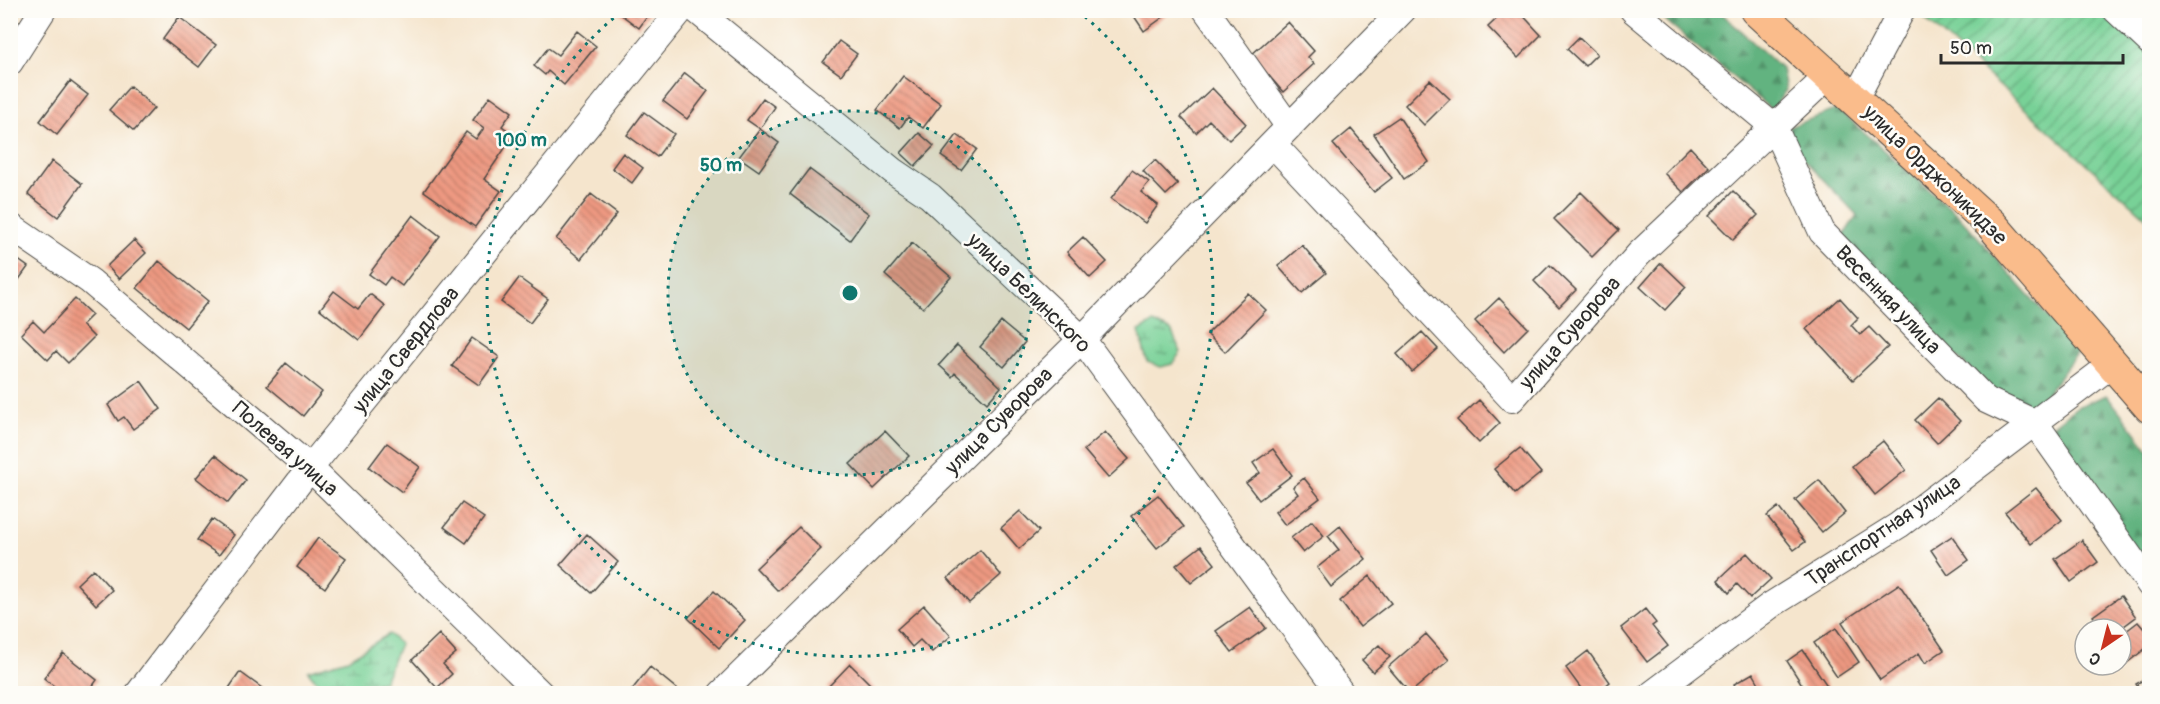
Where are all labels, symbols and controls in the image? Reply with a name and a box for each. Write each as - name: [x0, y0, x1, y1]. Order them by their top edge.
- scale bar: [1941, 27, 2122, 65]
- text: 50 m: [1950, 37, 1992, 60]
- street label: улица Орджоникидзе: [1856, 98, 2013, 251]
- text: 100 m: [495, 129, 547, 152]
- text: 50 m: [700, 154, 742, 177]
- street label: улица Белинского: [961, 226, 1097, 359]
- street label: Весенняя улица: [1829, 240, 1947, 360]
- street label: улица Суворова: [1513, 271, 1627, 396]
- street label: улица Свердлова: [346, 281, 465, 420]
- centre of rings: [840, 283, 860, 303]
- street label: улица Суворова: [939, 361, 1059, 481]
- street label: Полевая улица: [226, 395, 344, 503]
- street label: Транспортная улица: [1800, 469, 1966, 593]
- north arrow: [2073, 617, 2133, 677]
- text: С: [2085, 647, 2105, 669]

